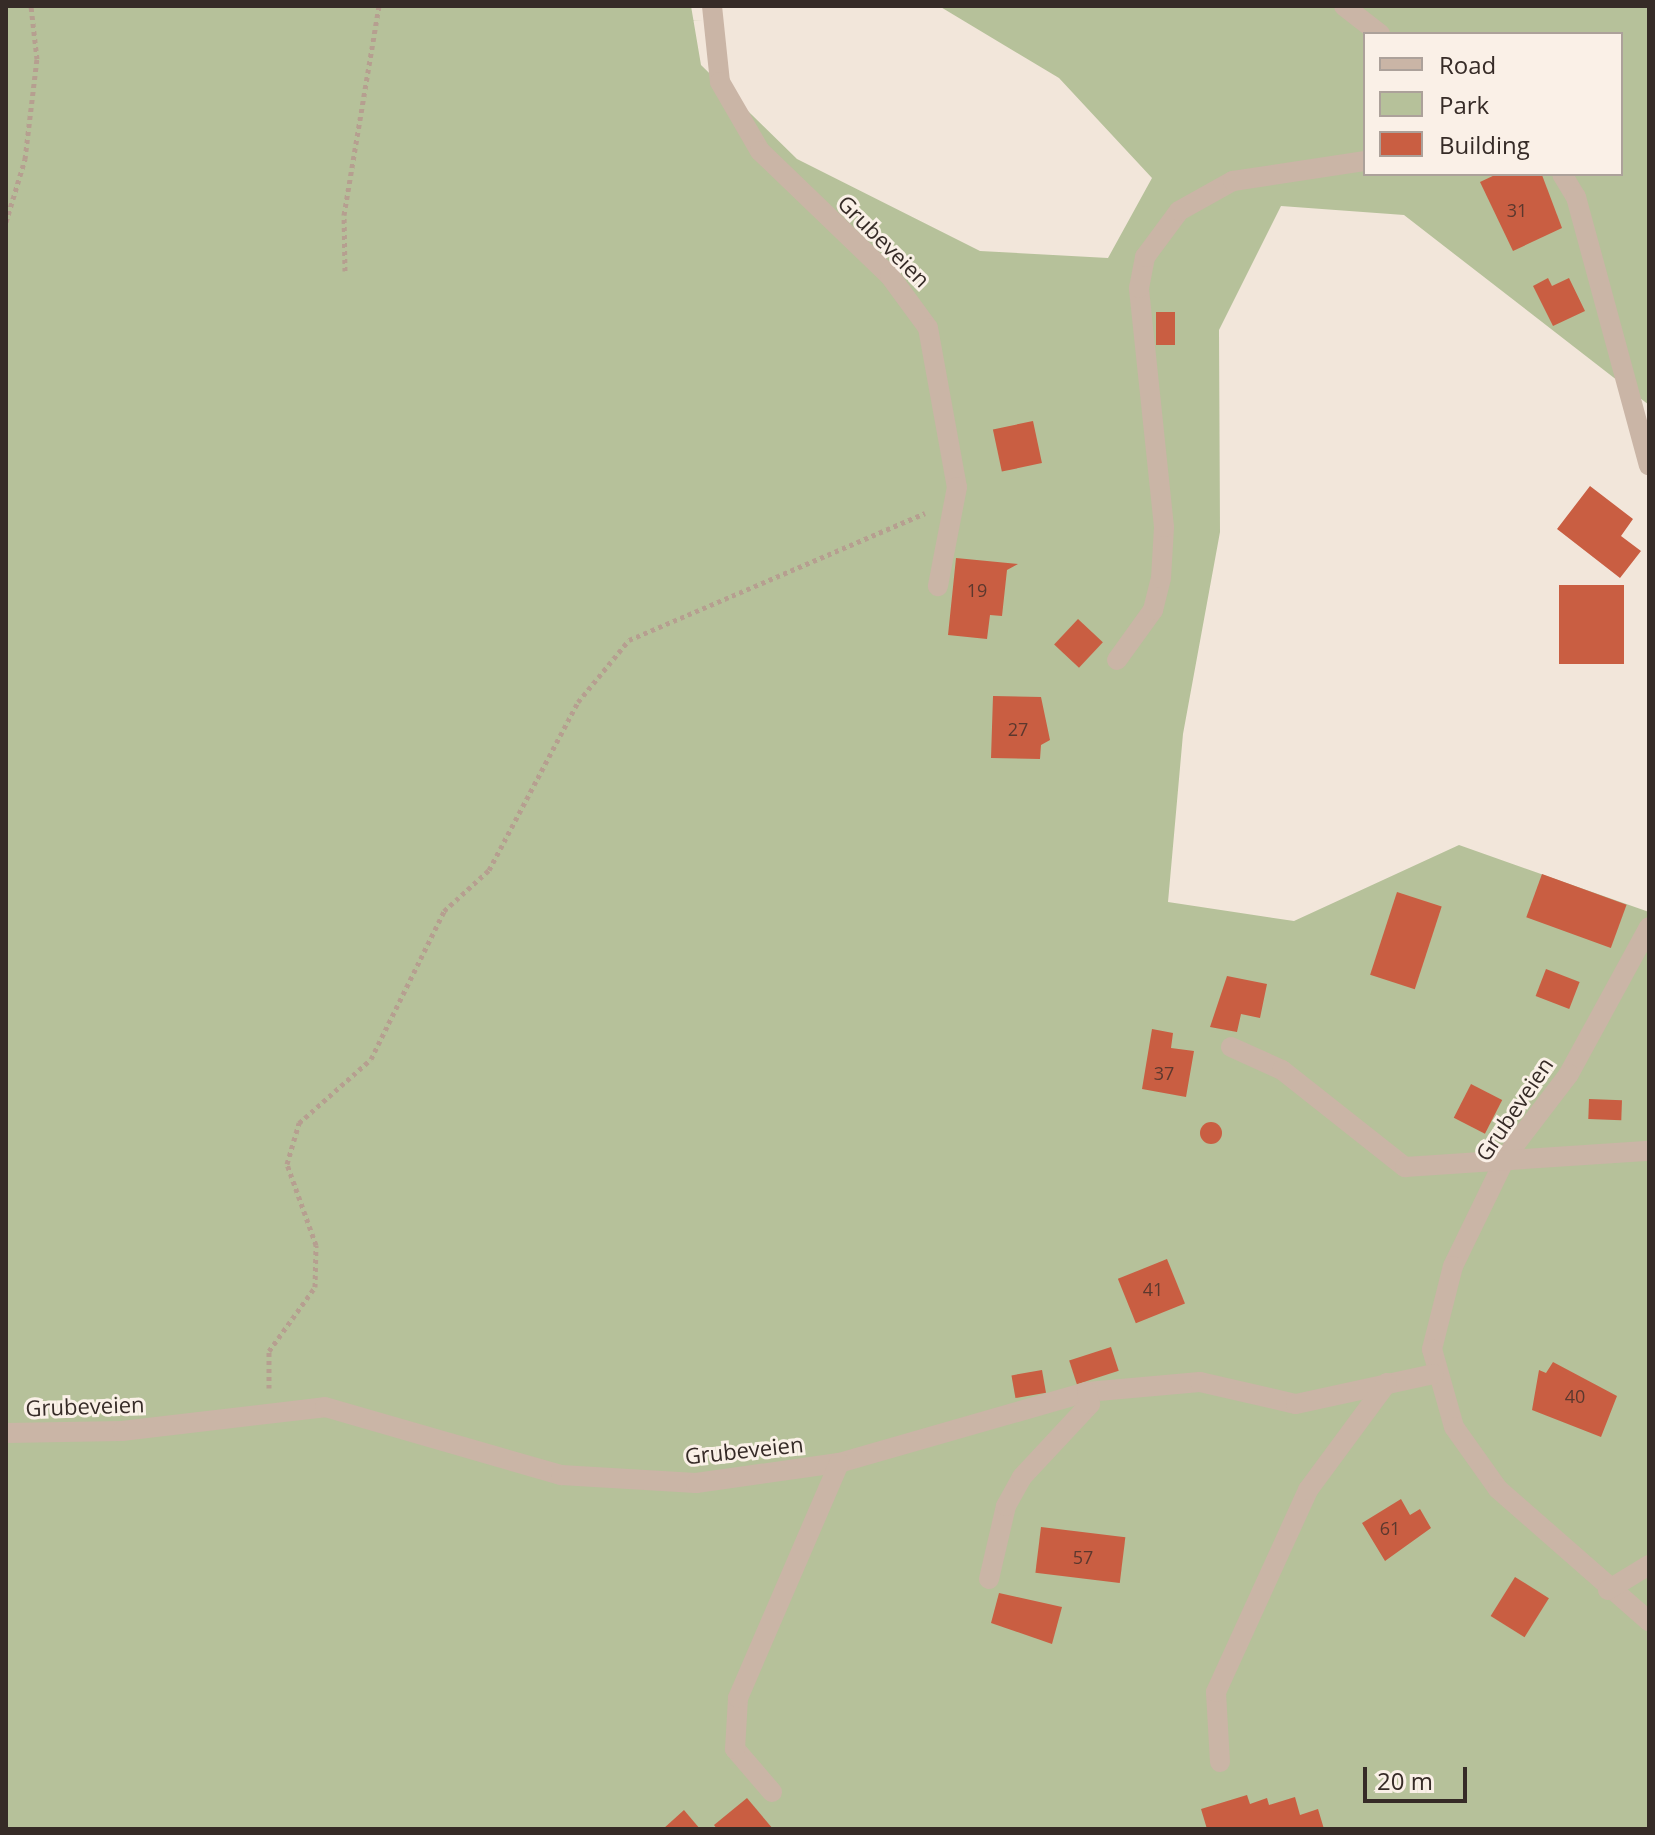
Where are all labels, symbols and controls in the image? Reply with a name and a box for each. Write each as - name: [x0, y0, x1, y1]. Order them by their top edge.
- legend: [1363, 32, 1623, 176]
- text: Road: [1439, 48, 1496, 81]
- text: Park: [1439, 88, 1489, 121]
- text: Building: [1439, 128, 1530, 161]
- street label: Grubeveien: [833, 190, 935, 292]
- house number: 31: [1507, 199, 1527, 221]
- house number: 19: [967, 579, 987, 601]
- house number: 27: [1008, 718, 1028, 740]
- street label: Grubeveien: [1470, 1052, 1558, 1166]
- house number: 37: [1154, 1062, 1174, 1084]
- house number: 41: [1143, 1278, 1163, 1300]
- house number: 40: [1565, 1385, 1585, 1407]
- street label: Grubeveien: [25, 1391, 145, 1421]
- street label: Grubeveien: [683, 1431, 805, 1469]
- house number: 61: [1380, 1517, 1400, 1539]
- house number: 57: [1073, 1546, 1093, 1568]
- scale bar: [1367, 1751, 1471, 1801]
- text: 20 m: [1377, 1764, 1433, 1797]

